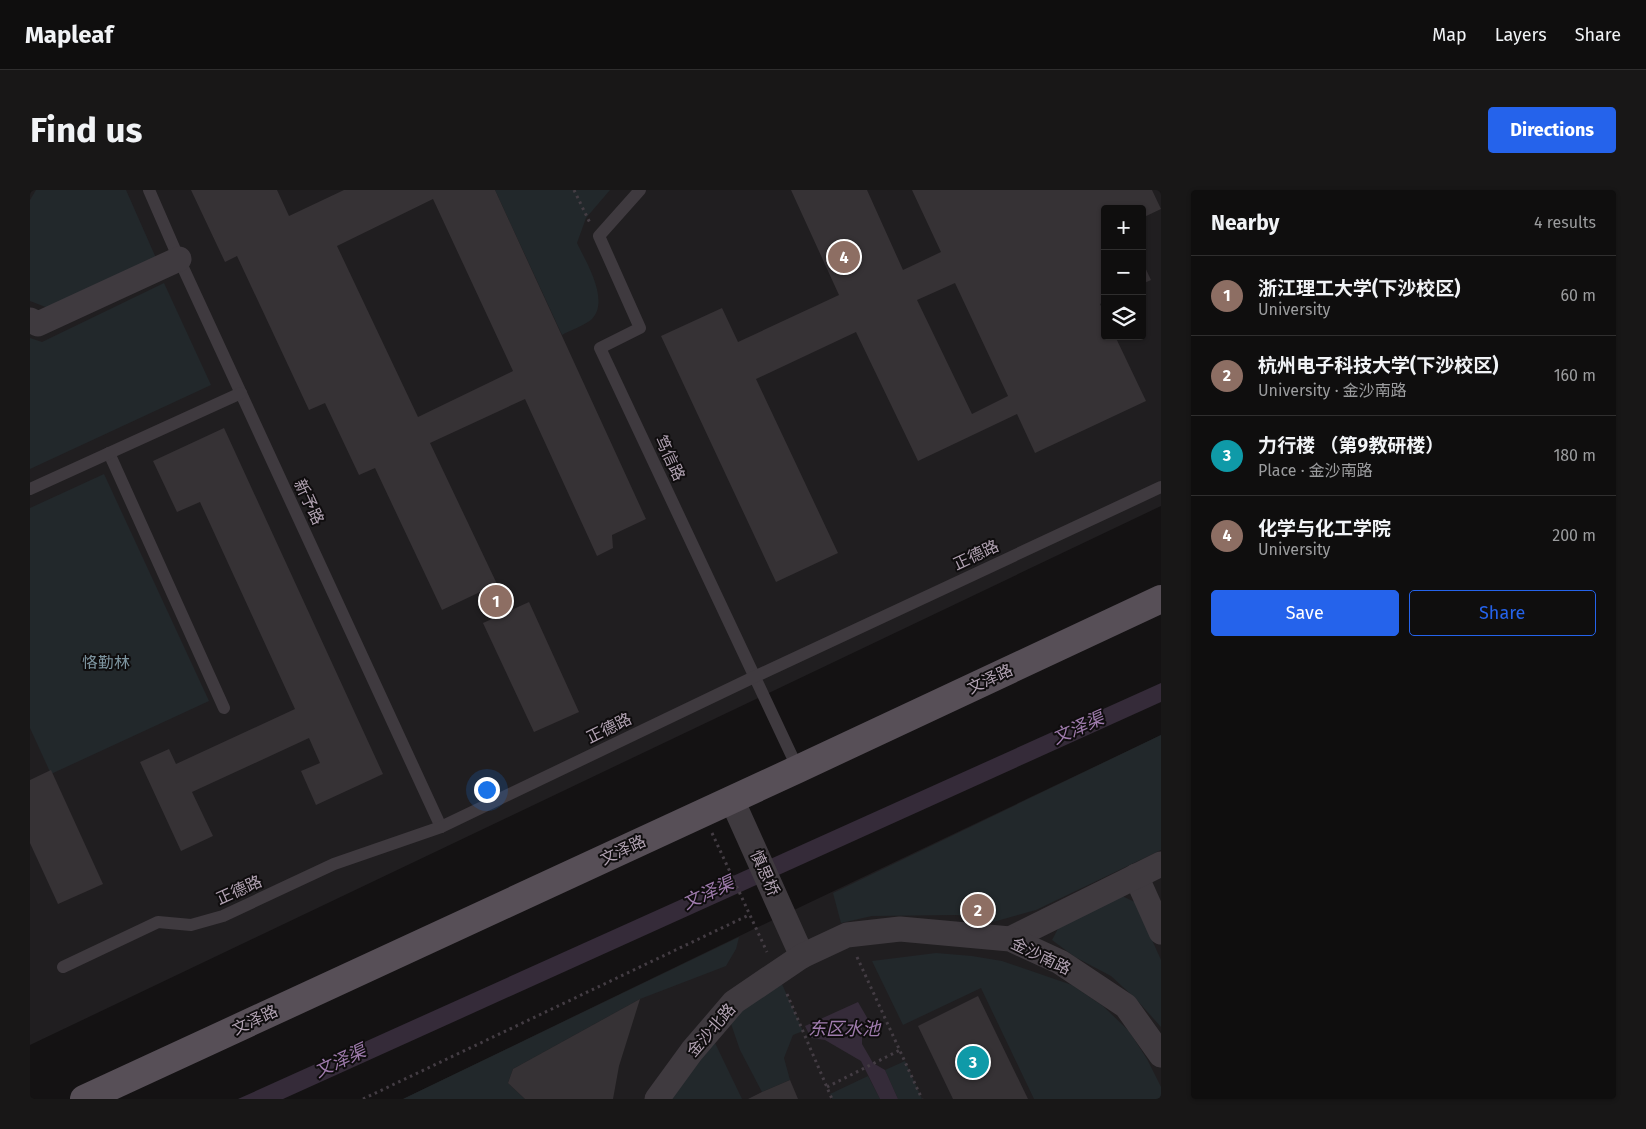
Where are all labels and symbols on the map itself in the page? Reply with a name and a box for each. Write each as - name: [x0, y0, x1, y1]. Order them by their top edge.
- pin: 4: [828, 238, 860, 276]
- street label: 笃信路: [651, 432, 689, 484]
- street label: 新予路: [290, 476, 328, 528]
- street label: 正德路: [950, 536, 1002, 574]
- pin: 1: [480, 582, 512, 620]
- park label: 恪勤林: [82, 653, 130, 672]
- street label: 文泽路: [964, 660, 1016, 698]
- water label: 文泽渠: [1049, 706, 1110, 749]
- street label: 正德路: [583, 709, 635, 747]
- your location: [474, 777, 500, 803]
- street label: 文泽路: [597, 831, 649, 869]
- street label: 慎思桥: [747, 847, 783, 899]
- water label: 文泽渠: [679, 870, 740, 914]
- street label: 正德路: [213, 872, 265, 908]
- pin: 2: [962, 891, 994, 929]
- street label: 金沙南路: [1008, 933, 1074, 979]
- street label: 金沙北路: [683, 1000, 739, 1060]
- street label: 文泽路: [229, 1001, 281, 1039]
- water label: 东区水池: [808, 1018, 882, 1040]
- water label: 文泽渠: [311, 1038, 372, 1082]
- pin: 3: [957, 1043, 989, 1081]

